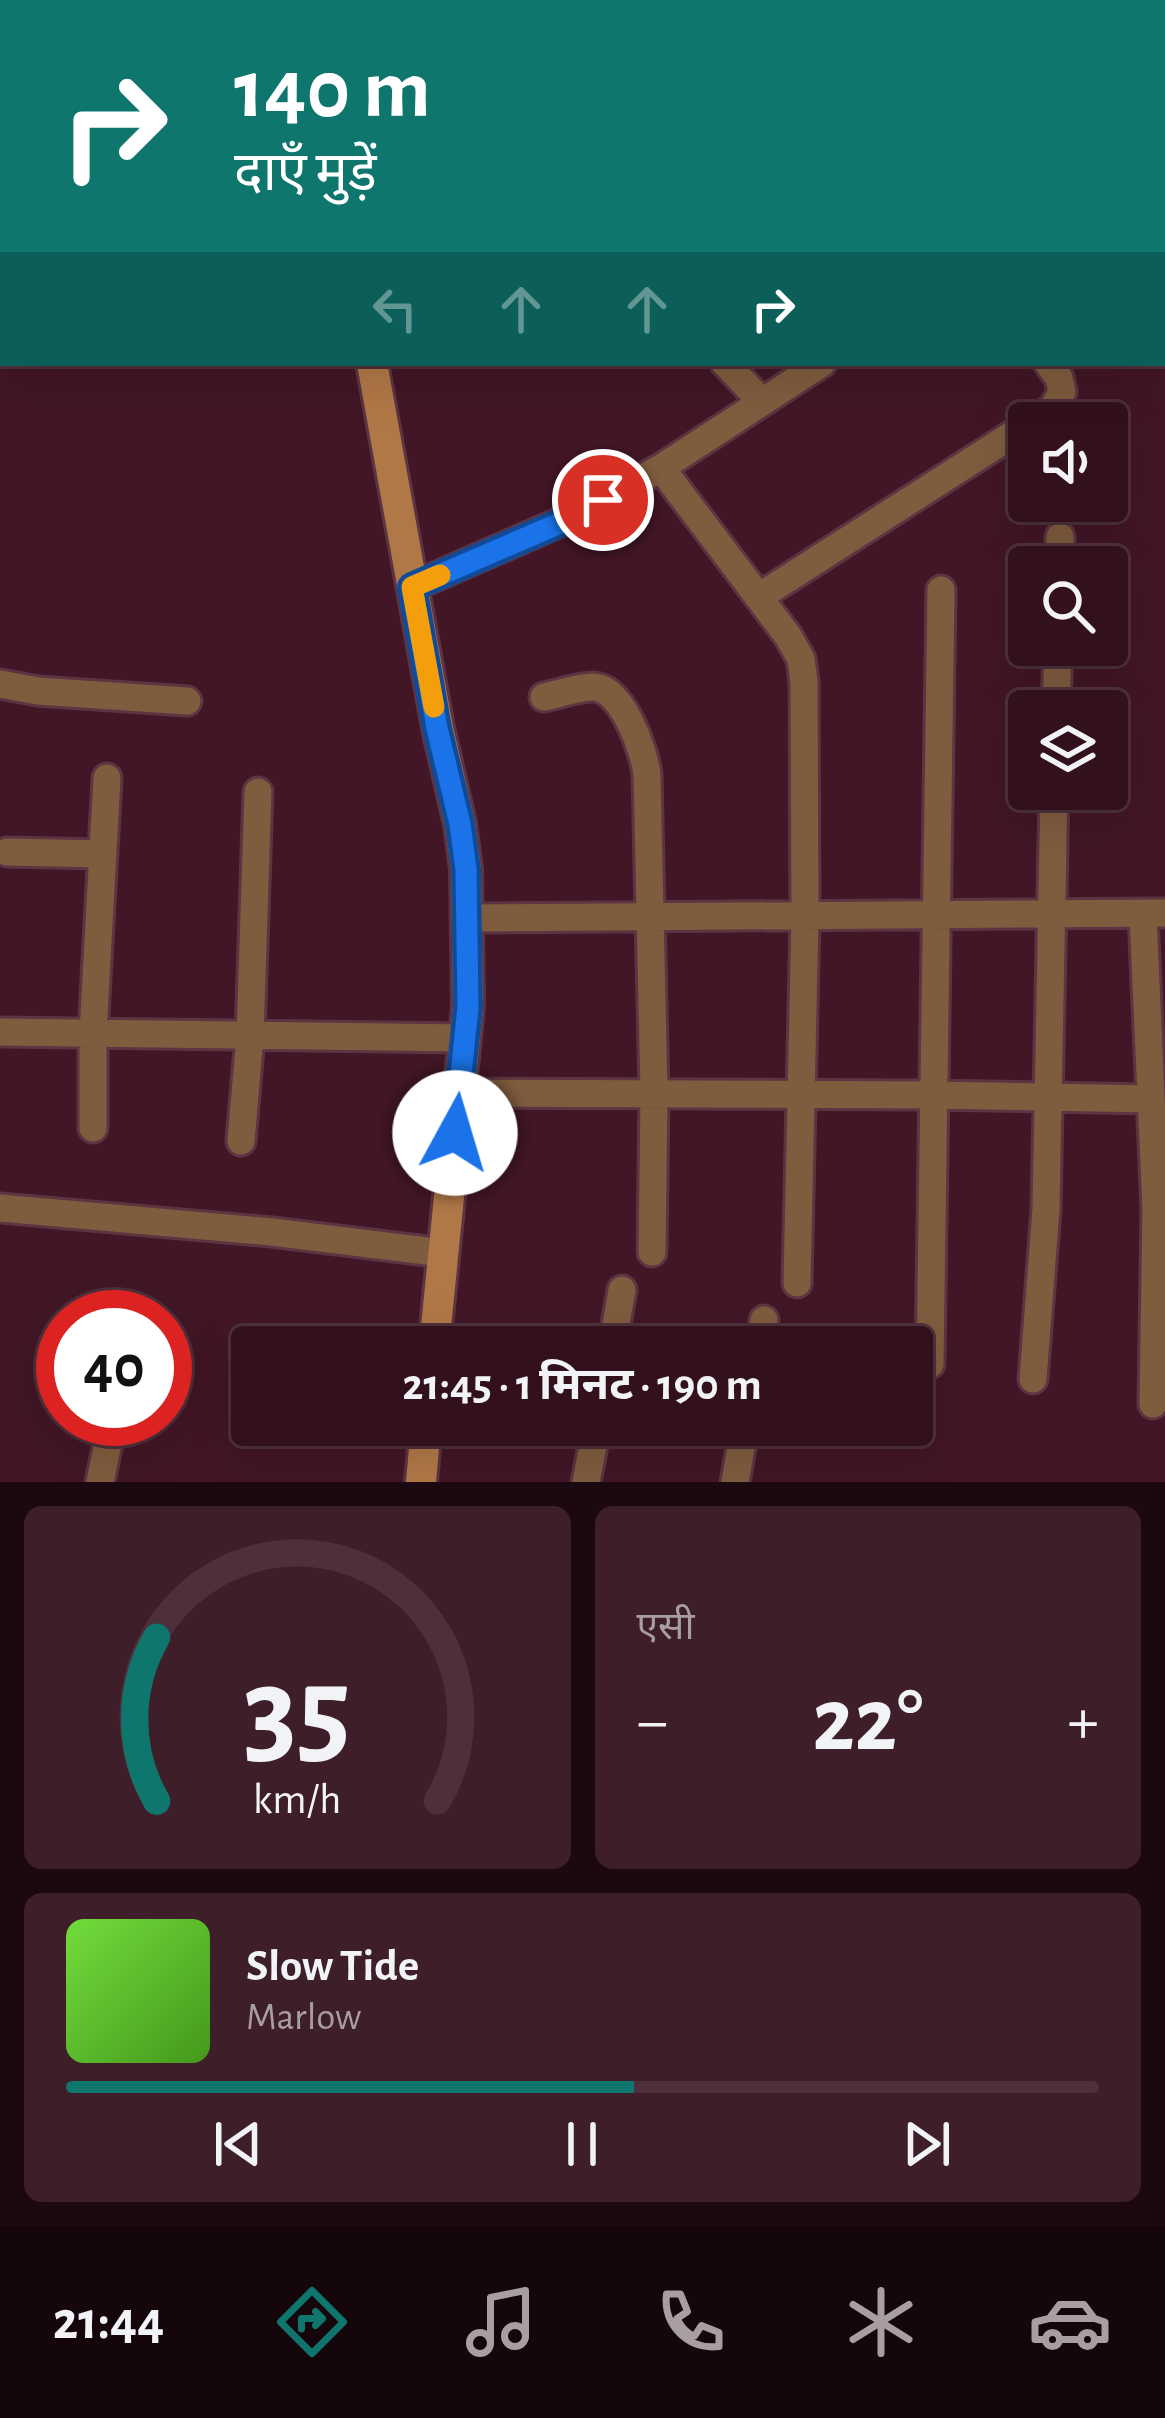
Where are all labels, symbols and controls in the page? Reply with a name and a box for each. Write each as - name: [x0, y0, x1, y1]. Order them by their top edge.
- icon: right: [36, 48, 192, 204]
- text: 140 m: [234, 49, 431, 133]
- text: दाएँ मुड़ें: [234, 147, 377, 201]
- icon: left: [362, 276, 428, 342]
- icon: ahead: [488, 276, 554, 342]
- icon: ahead: [614, 276, 680, 342]
- icon: right: [740, 276, 806, 342]
- map controls: [1008, 402, 1128, 810]
- button: sound: [1008, 402, 1128, 522]
- pin: [552, 449, 654, 551]
- icon: arrive: [570, 467, 636, 533]
- button: search: [1008, 546, 1128, 666]
- button: layers: [1008, 690, 1128, 810]
- position arrow: [392, 1070, 518, 1196]
- speed limit sign: 40: [36, 1290, 192, 1446]
- text: 21:45 · 1 मिनट · 190 m: [402, 1363, 762, 1408]
- text: एसी: [637, 1608, 695, 1647]
- text: 35: [243, 1650, 351, 1775]
- text: 22°: [812, 1677, 923, 1767]
- text: −: [637, 1689, 668, 1755]
- text: +: [1067, 1689, 1099, 1755]
- text: km/h: [253, 1778, 341, 1821]
- text: Slow Tide: [246, 1944, 419, 1989]
- text: Marlow: [246, 1998, 361, 2037]
- icon: previous: [205, 2111, 271, 2177]
- icon: pause: [549, 2111, 615, 2177]
- icon: next: [894, 2111, 960, 2177]
- icon: directions: [270, 2280, 354, 2364]
- icon: music: [459, 2280, 543, 2364]
- icon: phone: [649, 2280, 733, 2364]
- icon: climate: [839, 2280, 923, 2364]
- icon: car: [1028, 2280, 1112, 2364]
- text: 21:44: [53, 2295, 164, 2349]

